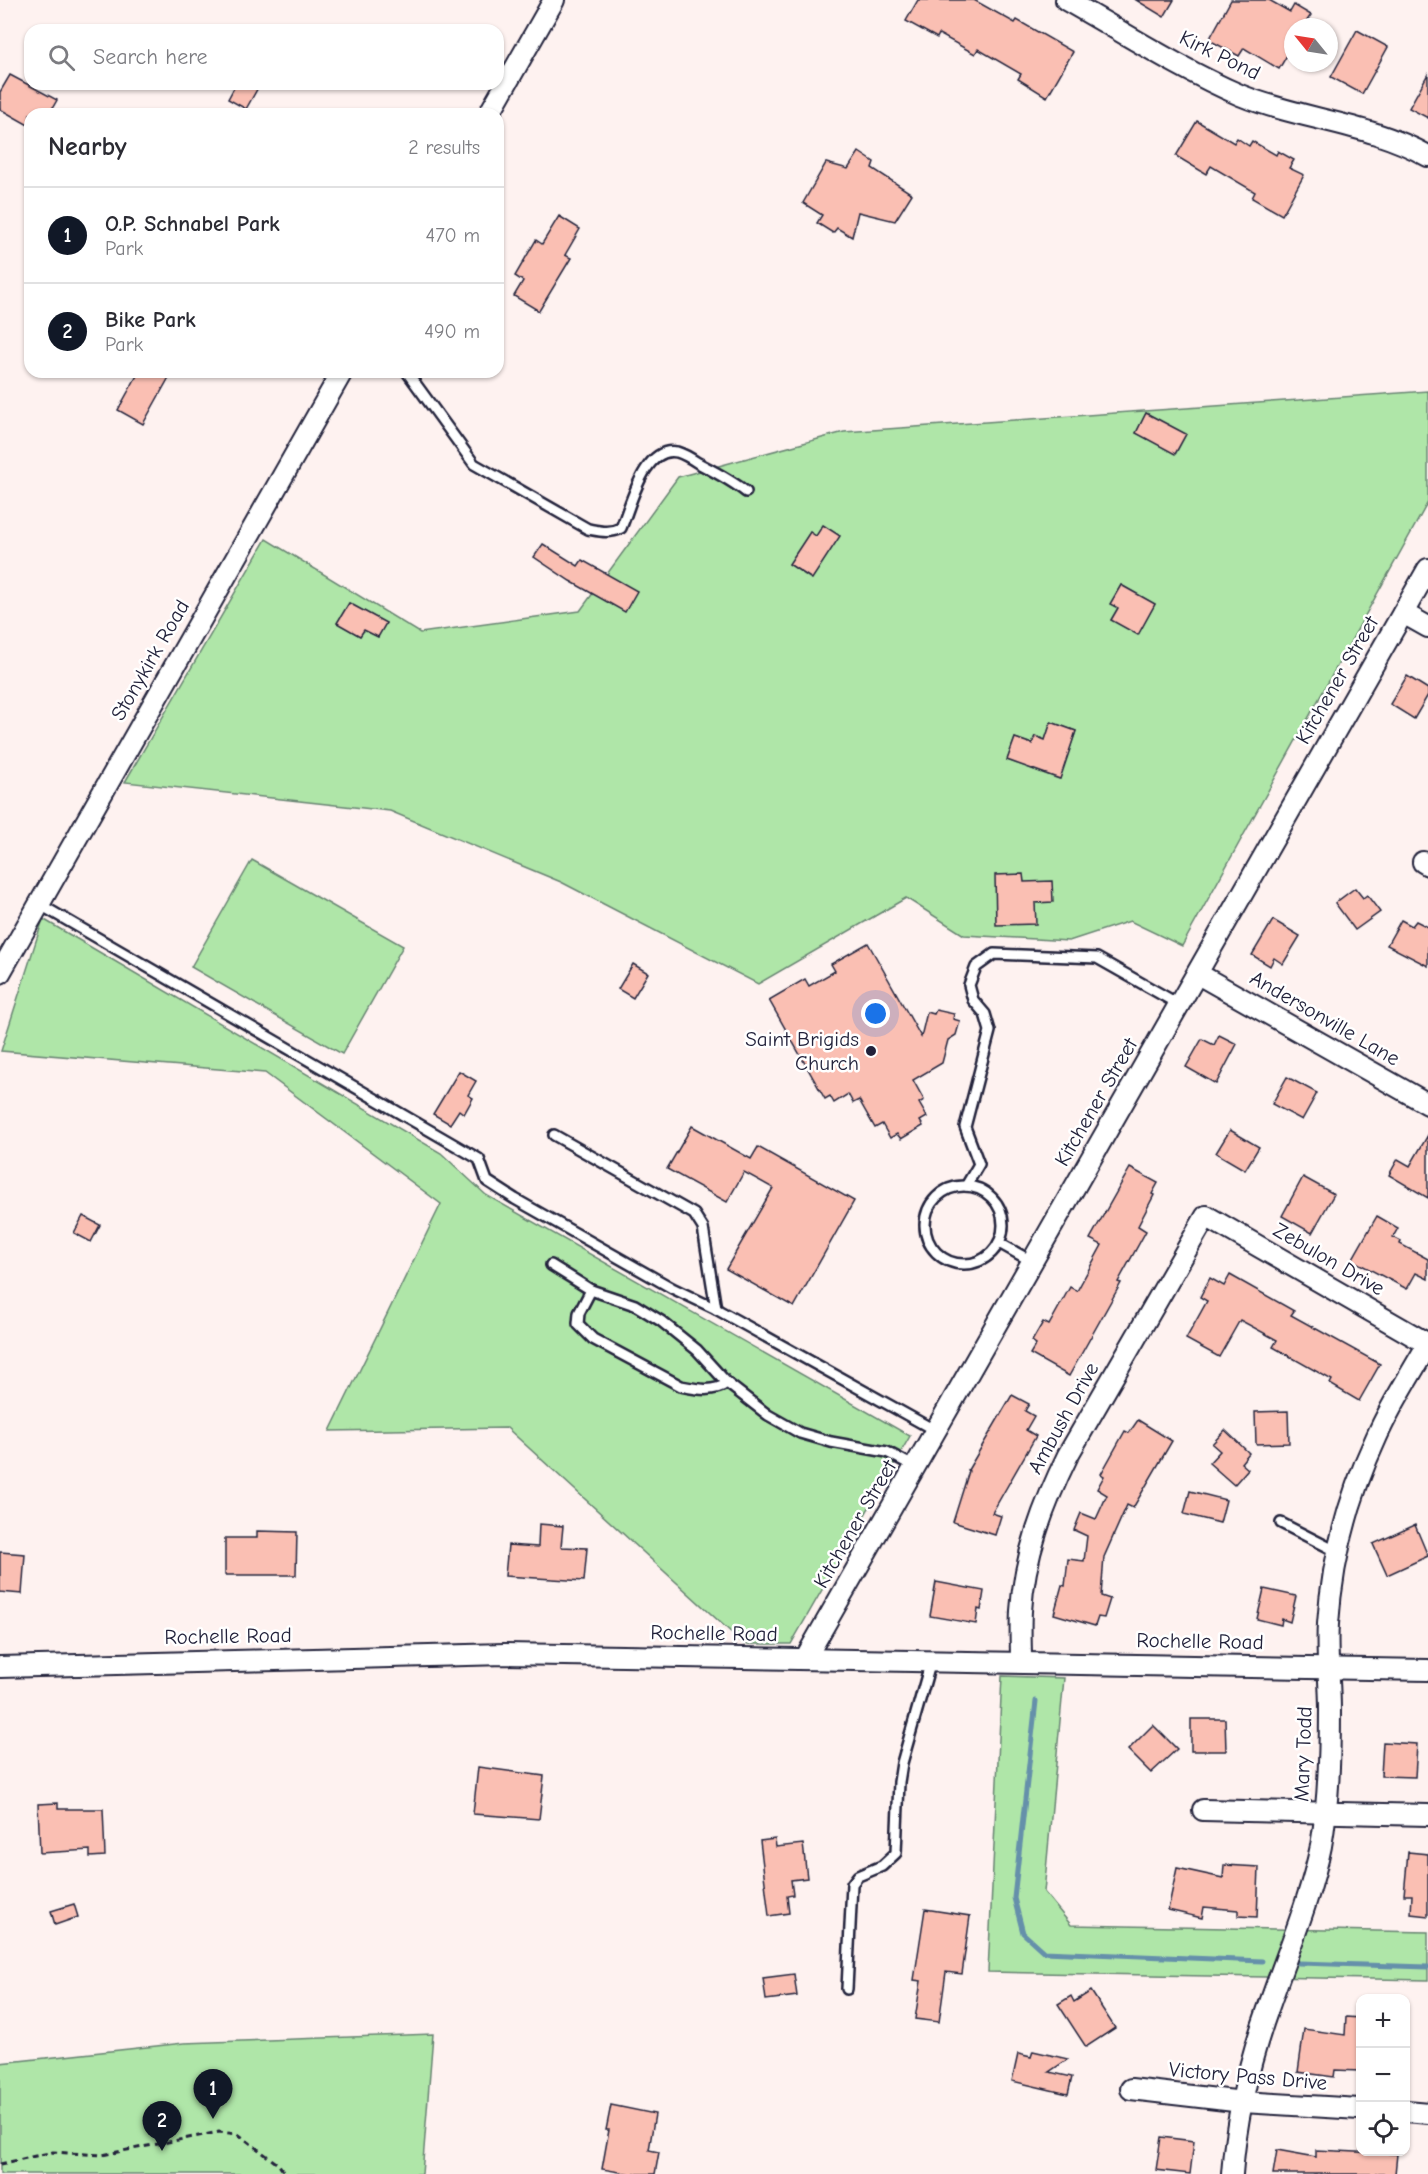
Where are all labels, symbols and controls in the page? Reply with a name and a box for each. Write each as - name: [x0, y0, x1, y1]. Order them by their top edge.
- north arrow: [1284, 18, 1338, 72]
- search box: [24, 24, 504, 90]
- street label: Kirk Pond: [1176, 25, 1264, 85]
- icon: search: [45, 41, 78, 74]
- text: Search here: [93, 44, 208, 70]
- text: Nearby: [48, 132, 127, 162]
- text: 2 results: [408, 136, 480, 159]
- text: O.P. Schnabel Park: [105, 211, 280, 237]
- text: 1: [64, 224, 71, 247]
- text: 470 m: [425, 224, 480, 247]
- text: Park: [105, 237, 143, 260]
- text: Bike Park: [105, 307, 196, 333]
- text: 2: [63, 320, 72, 343]
- text: 490 m: [424, 320, 480, 343]
- text: Park: [105, 333, 143, 356]
- street label: Stonykirk Road: [106, 596, 194, 724]
- street label: Kitchener Street: [1291, 611, 1384, 748]
- street label: Andersonville Lane: [1246, 965, 1404, 1071]
- your location: [861, 999, 890, 1028]
- place label: Saint Brigids Church: [745, 1027, 859, 1075]
- street label: Kitchener Street: [1050, 1033, 1143, 1170]
- marker: Saint Brigids Church: [864, 1044, 878, 1058]
- street label: Zebulon Drive: [1269, 1218, 1389, 1300]
- street label: Ambush Drive: [1023, 1358, 1103, 1478]
- street label: Kitchener Street: [809, 1455, 902, 1592]
- street label: Rochelle Road: [650, 1620, 778, 1646]
- street label: Rochelle Road: [164, 1623, 292, 1649]
- street label: Rochelle Road: [1136, 1628, 1264, 1654]
- street label: Mary Todd: [1289, 1706, 1317, 1802]
- map controls: [1356, 1994, 1410, 2156]
- button: +: [1356, 1994, 1410, 2048]
- button: −: [1356, 2048, 1410, 2102]
- street label: Victory Pass Drive: [1168, 2057, 1328, 2095]
- pin: 1: [194, 2070, 232, 2119]
- pin: 2: [142, 2102, 182, 2151]
- button: locate: [1356, 2102, 1410, 2156]

